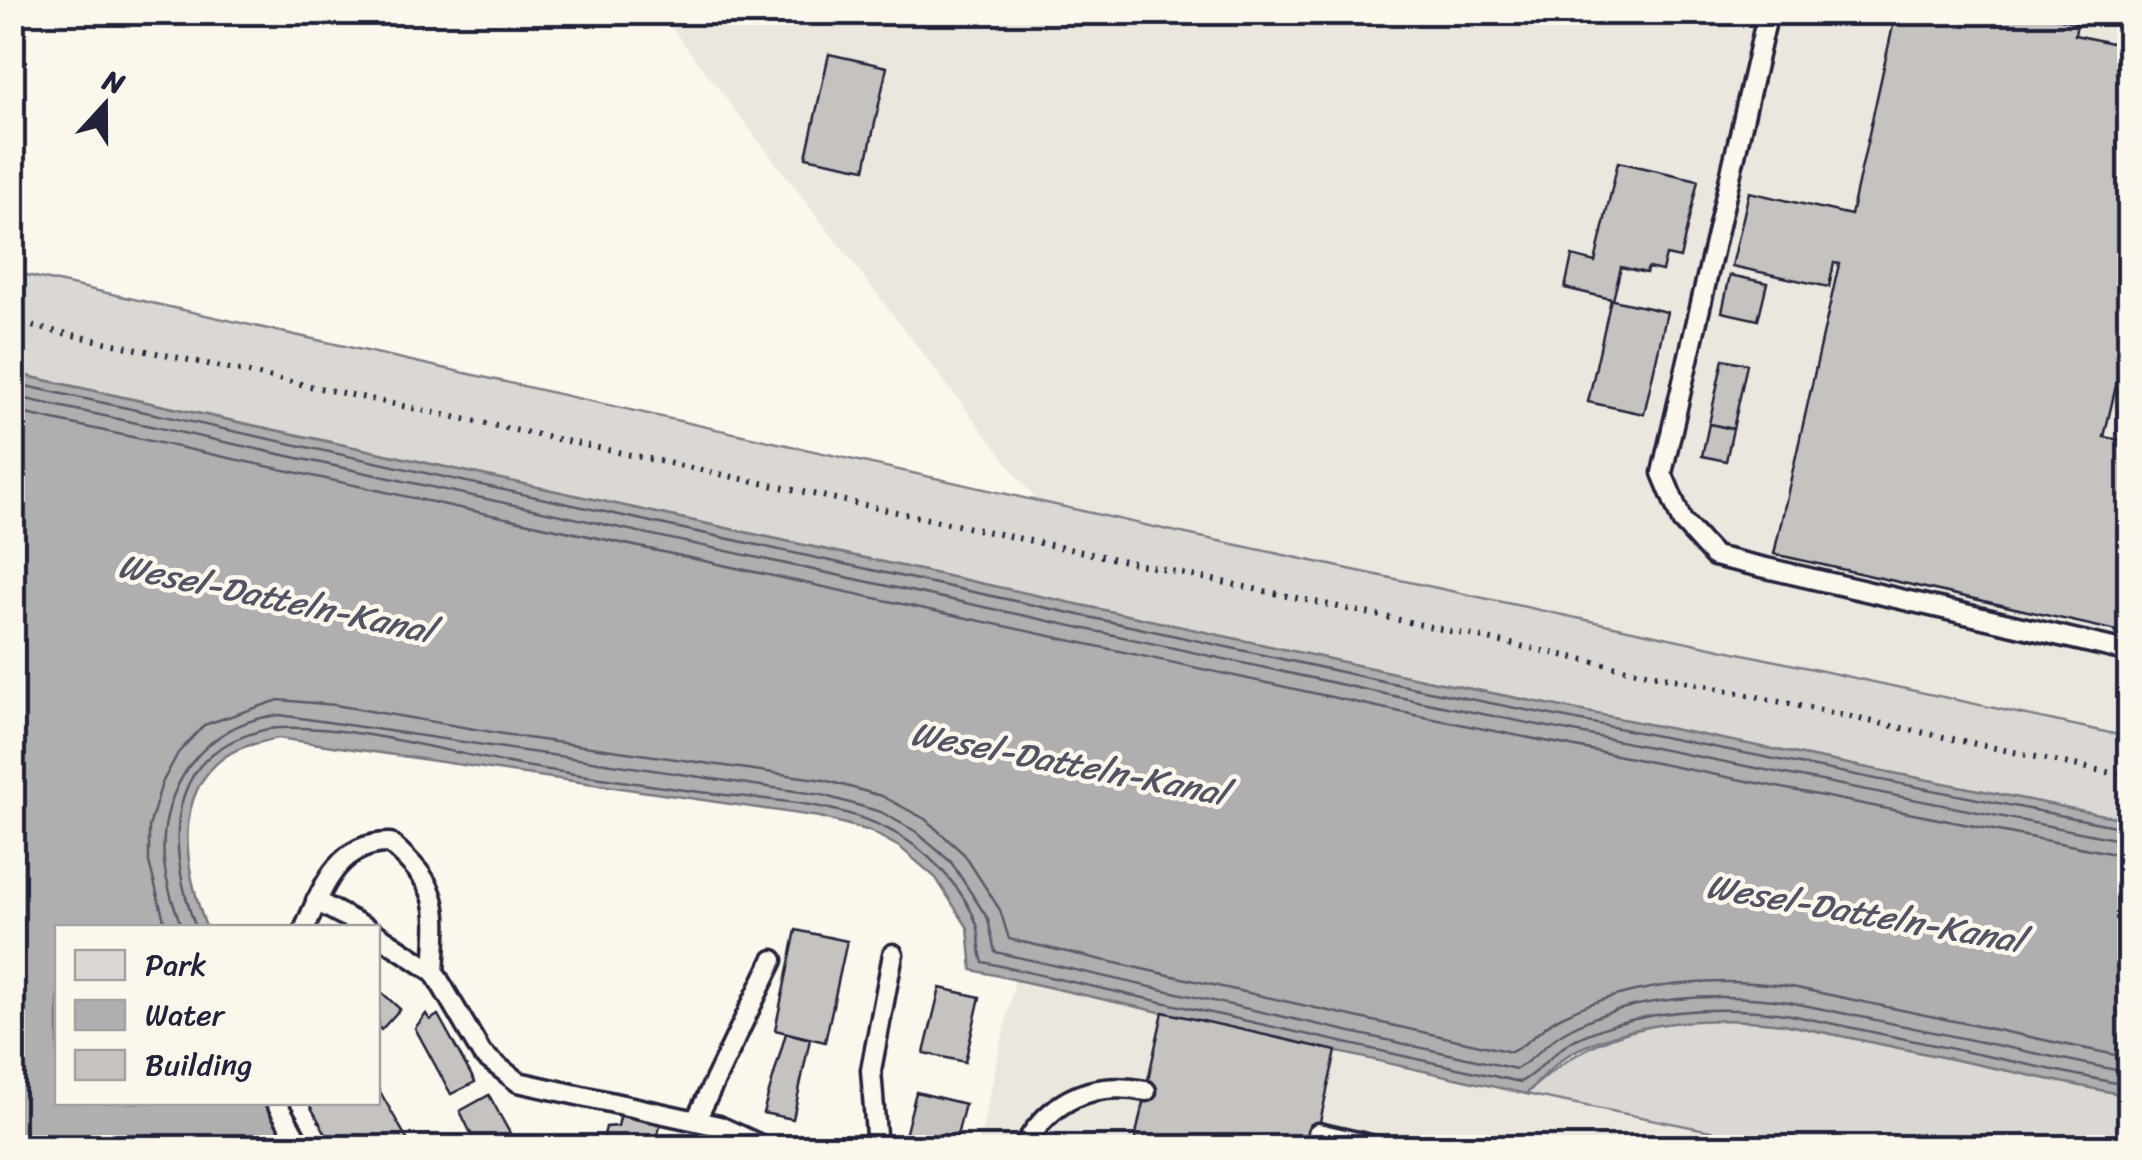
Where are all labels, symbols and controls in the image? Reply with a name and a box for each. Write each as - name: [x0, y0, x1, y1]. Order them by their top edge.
- north arrow: [55, 55, 155, 155]
- text: N: [95, 55, 132, 109]
- water label: Wesel-Datteln-Kanal: [113, 534, 447, 663]
- water label: Wesel-Datteln-Kanal: [906, 702, 1240, 826]
- water label: Wesel-Datteln-Kanal: [1702, 855, 2036, 973]
- legend: [55, 925, 380, 1105]
- text: Park: [145, 938, 207, 992]
- text: Water: [145, 988, 226, 1042]
- text: Building: [145, 1038, 252, 1092]

